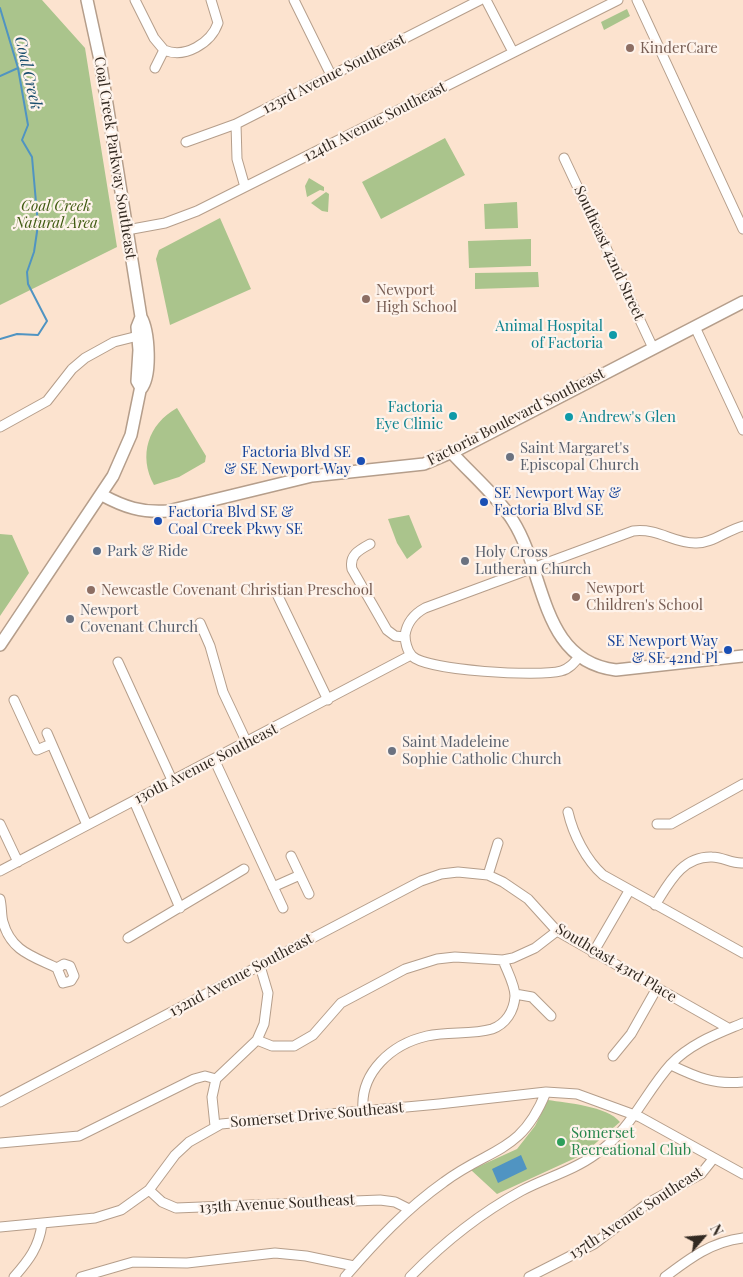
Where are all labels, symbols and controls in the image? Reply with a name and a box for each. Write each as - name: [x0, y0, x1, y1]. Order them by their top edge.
- street label: 123rd Avenue Southeast: [260, 30, 408, 118]
- water label: Coal Creek: [10, 35, 46, 111]
- place label: KinderCare: [640, 39, 718, 57]
- marker: KinderCare: [624, 42, 636, 54]
- street label: Coal Creek Parkway Southeast: [90, 55, 140, 261]
- street label: 124th Avenue Southeast: [301, 78, 449, 166]
- street label: Southeast 42nd Street: [570, 183, 648, 323]
- park label: Coal Creek Natural Area: [14, 197, 98, 232]
- place label: Newport High School: [376, 281, 457, 316]
- marker: Newport High School: [360, 293, 372, 305]
- place label: Animal Hospital of Factoria: [495, 317, 603, 352]
- marker: Animal Hospital of Factoria: [607, 329, 619, 341]
- street label: Factoria Boulevard Southeast: [424, 364, 608, 470]
- place label: Factoria Eye Clinic: [375, 398, 443, 433]
- place label: Andrew's Glen: [579, 408, 676, 426]
- marker: Factoria Eye Clinic: [447, 410, 459, 422]
- marker: Andrew's Glen: [563, 411, 575, 423]
- place label: Saint Margaret's Episcopal Church: [520, 439, 639, 474]
- place label: Factoria Blvd SE & SE Newport Way: [224, 443, 351, 478]
- marker: Saint Margaret's Episcopal Church: [504, 451, 516, 463]
- marker: Factoria Blvd SE & SE Newport Way: [355, 455, 367, 467]
- place label: SE Newport Way & Factoria Blvd SE: [494, 484, 621, 519]
- marker: SE Newport Way & Factoria Blvd SE: [478, 496, 490, 508]
- place label: Factoria Blvd SE & Coal Creek Pkwy SE: [168, 503, 303, 538]
- marker: Factoria Blvd SE & Coal Creek Pkwy SE: [152, 515, 164, 527]
- place label: Park & Ride: [107, 542, 188, 560]
- place label: Holy Cross Lutheran Church: [475, 543, 591, 578]
- marker: Park & Ride: [91, 545, 103, 557]
- marker: Holy Cross Lutheran Church: [459, 555, 471, 567]
- place label: Newport Children's School: [586, 579, 703, 614]
- place label: Newcastle Covenant Christian Preschool: [101, 581, 373, 599]
- marker: Newcastle Covenant Christian Preschool: [85, 584, 97, 596]
- marker: Newport Children's School: [570, 591, 582, 603]
- place label: Newport Covenant Church: [80, 601, 198, 636]
- marker: Newport Covenant Church: [64, 613, 76, 625]
- place label: SE Newport Way & SE 42nd Pl: [607, 632, 718, 667]
- marker: SE Newport Way & SE 42nd Pl: [722, 644, 734, 656]
- street label: 130th Avenue Southeast: [131, 720, 281, 808]
- place label: Saint Madeleine Sophie Catholic Church: [402, 733, 562, 768]
- marker: Saint Madeleine Sophie Catholic Church: [386, 745, 398, 757]
- street label: Southeast 43rd Place: [552, 920, 680, 1006]
- street label: 132nd Avenue Southeast: [166, 929, 316, 1021]
- street label: Somerset Drive Southeast: [230, 1098, 404, 1132]
- place label: Somerset Recreational Club: [571, 1124, 691, 1159]
- marker: Somerset Recreational Club: [555, 1136, 567, 1148]
- street label: 137th Avenue Southeast: [566, 1163, 706, 1263]
- street label: 135th Avenue Southeast: [199, 1191, 355, 1217]
- north arrow: [678, 1212, 728, 1262]
- text: N: [706, 1221, 728, 1239]

